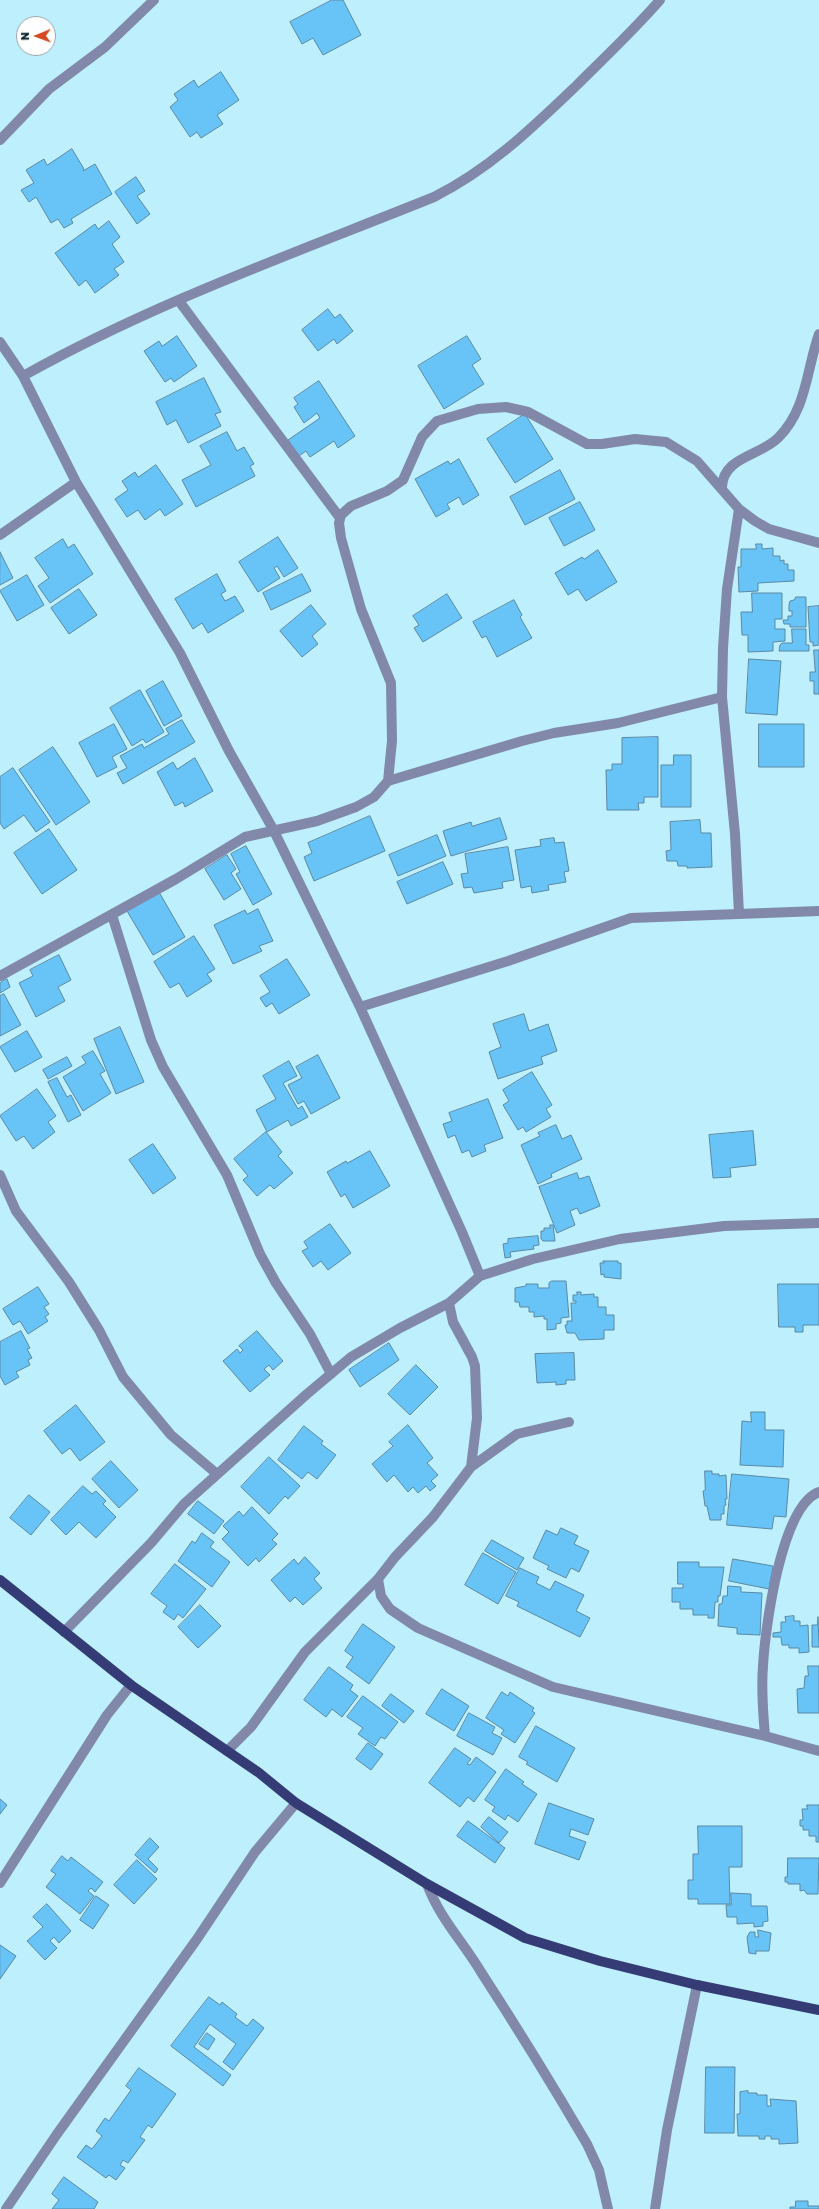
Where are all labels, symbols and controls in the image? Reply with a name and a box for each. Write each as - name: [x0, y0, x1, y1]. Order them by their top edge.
- north arrow: [16, 16, 56, 56]
- text: N: [18, 32, 31, 41]

